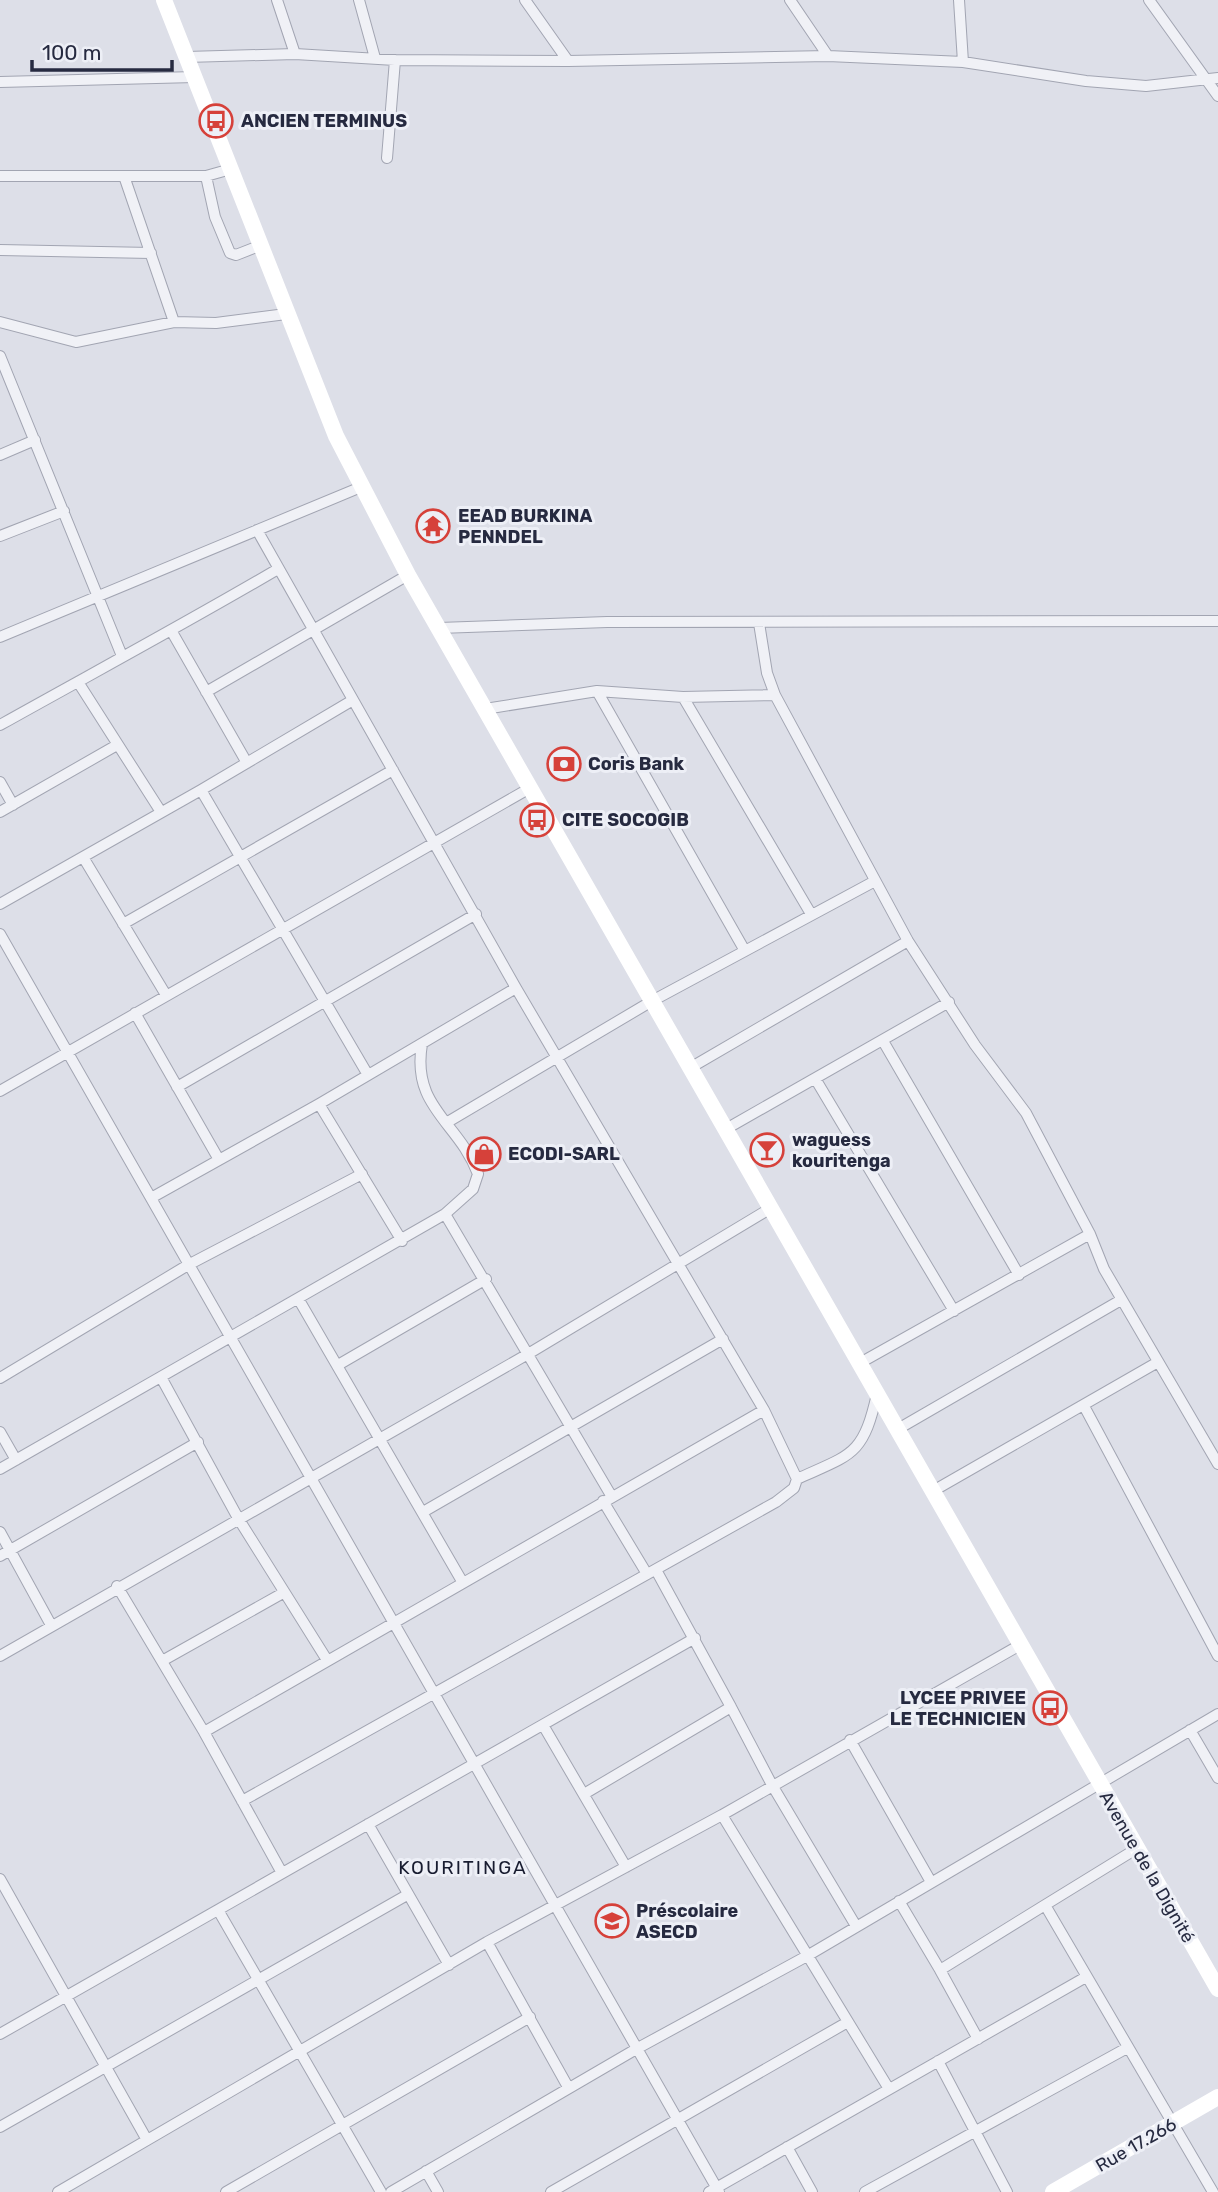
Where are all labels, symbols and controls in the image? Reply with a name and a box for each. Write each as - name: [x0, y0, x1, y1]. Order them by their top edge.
- scale bar: [32, 28, 172, 72]
- text: 100 m: [42, 40, 101, 65]
- bus stop icon: ANCIEN TERMINUS: [197, 102, 235, 140]
- place label: ANCIEN TERMINUS: [241, 110, 407, 132]
- place label: EEAD BURKINA PENNDEL: [458, 505, 592, 548]
- temple icon: EEAD BURKINA PENNDEL: [414, 507, 452, 545]
- bank icon: Coris Bank: [545, 745, 583, 783]
- place label: Coris Bank: [588, 753, 685, 775]
- bus stop icon: CITE SOCOGIB: [518, 801, 556, 839]
- place label: CITE SOCOGIB: [562, 809, 689, 831]
- place label: waguess kouritenga: [792, 1129, 891, 1172]
- bar icon: waguess kouritenga: [748, 1131, 786, 1169]
- shop icon: ECODI-SARL: [465, 1135, 503, 1173]
- place label: ECODI-SARL: [508, 1143, 620, 1165]
- place label: LYCEE PRIVEE LE TECHNICIEN: [890, 1687, 1026, 1730]
- bus stop icon: LYCEE PRIVEE LE TECHNICIEN: [1031, 1689, 1069, 1727]
- street label: Avenue de la Dignité: [1095, 1787, 1199, 1947]
- district label: KOURITINGA: [398, 1856, 528, 1879]
- place label: Préscolaire ASECD: [636, 1900, 739, 1943]
- school or university icon: Préscolaire ASECD: [593, 1902, 631, 1940]
- street label: Rue 17.266: [1092, 2113, 1180, 2177]

